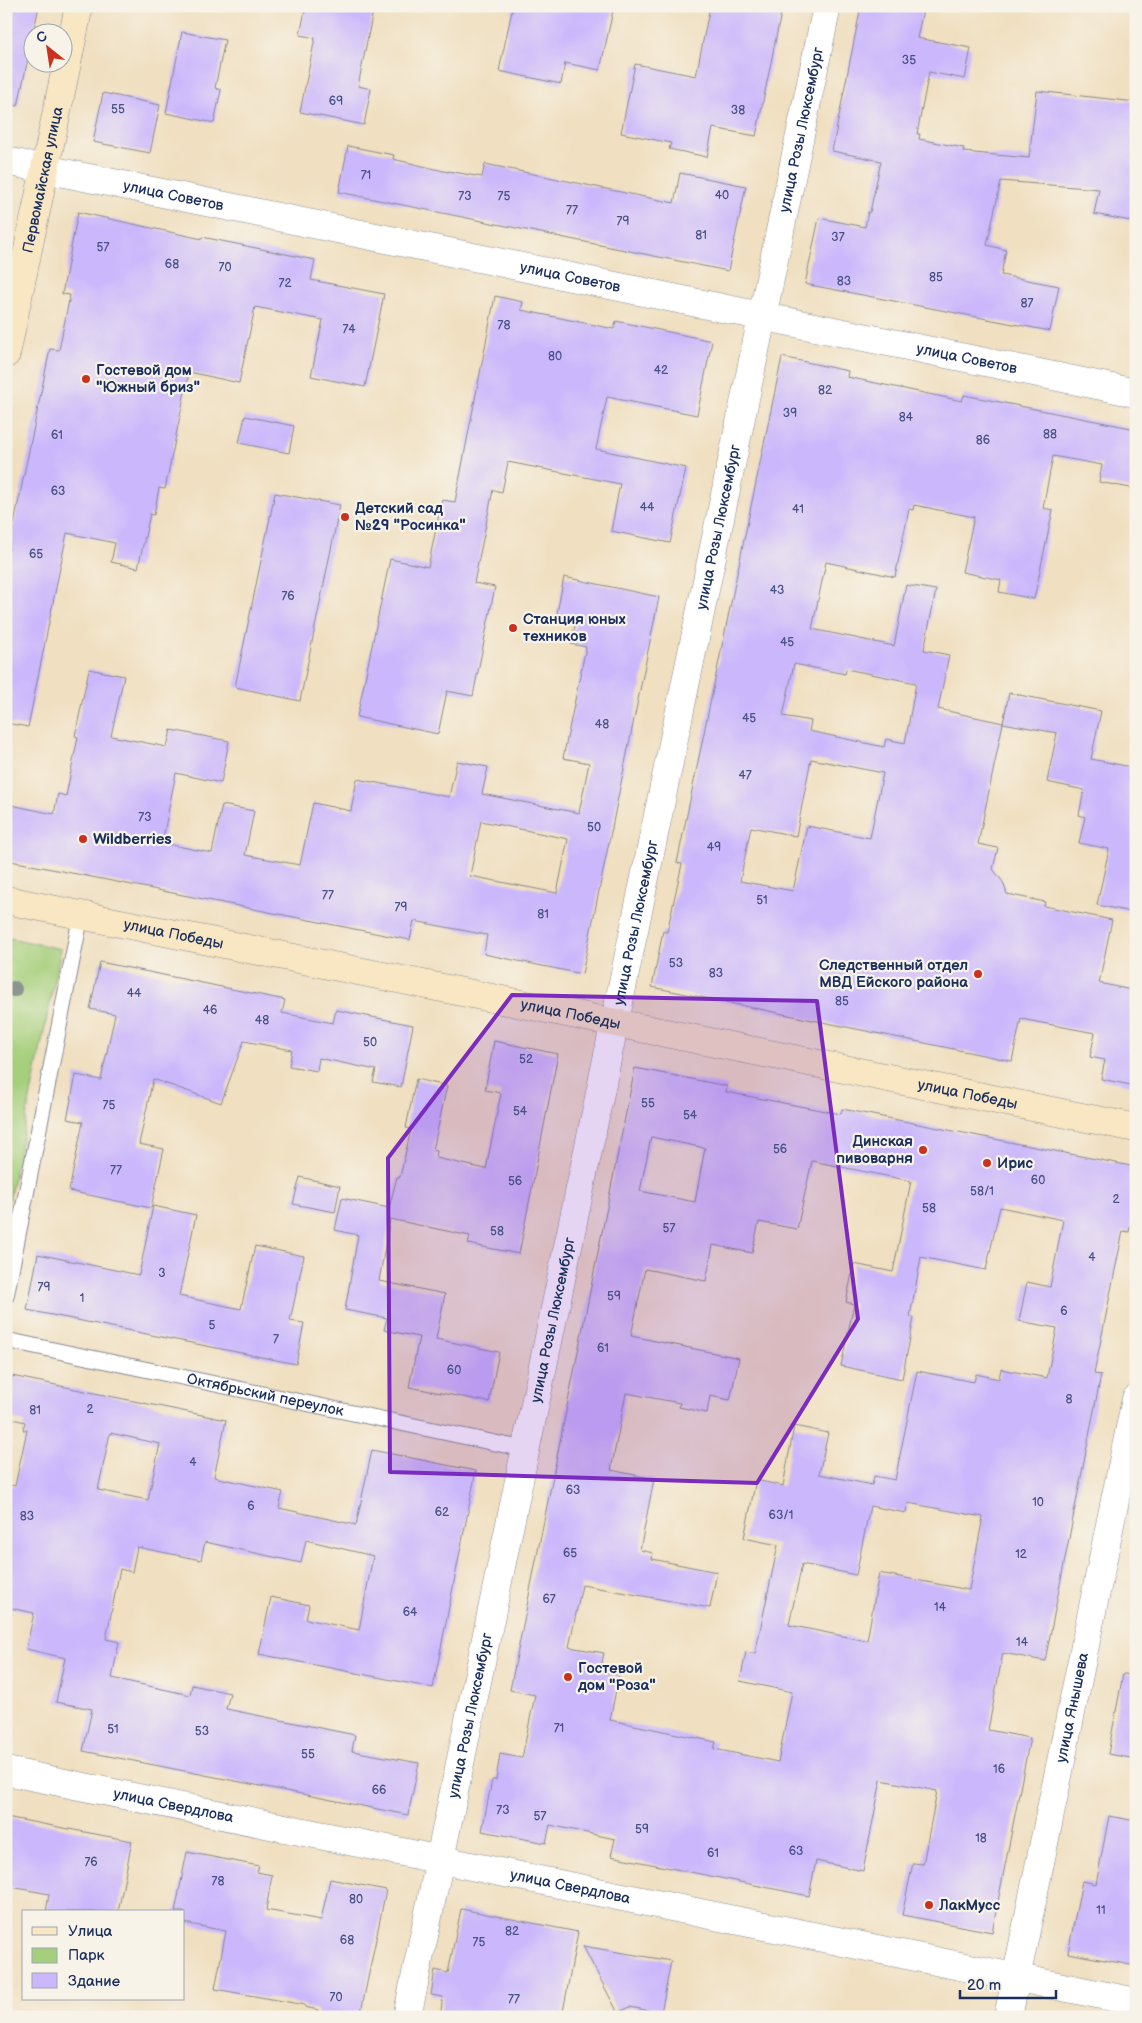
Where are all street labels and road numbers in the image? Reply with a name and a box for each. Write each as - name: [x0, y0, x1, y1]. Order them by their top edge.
- street label: улица Розы Люксембург: [775, 45, 828, 214]
- street label: Первомайская улица: [18, 105, 68, 255]
- street label: улица Советов: [121, 176, 226, 215]
- street label: улица Советов: [518, 258, 622, 297]
- street label: улица Советов: [915, 339, 1019, 378]
- street label: улица Розы Люксембург: [692, 443, 745, 612]
- street label: улица Розы Люксембург: [610, 838, 663, 1007]
- street label: улица Победы: [122, 915, 225, 954]
- street label: улица Победы: [519, 995, 622, 1034]
- street label: улица Победы: [916, 1075, 1019, 1114]
- street label: улица Розы Люксембург: [527, 1236, 580, 1405]
- street label: Октябрьский переулок: [185, 1369, 345, 1421]
- street label: улица Розы Люксембург: [444, 1631, 497, 1800]
- street label: улица Янышева: [1052, 1651, 1093, 1764]
- street label: улица Свердлова: [112, 1784, 235, 1827]
- street label: улица Свердлова: [508, 1865, 632, 1908]

